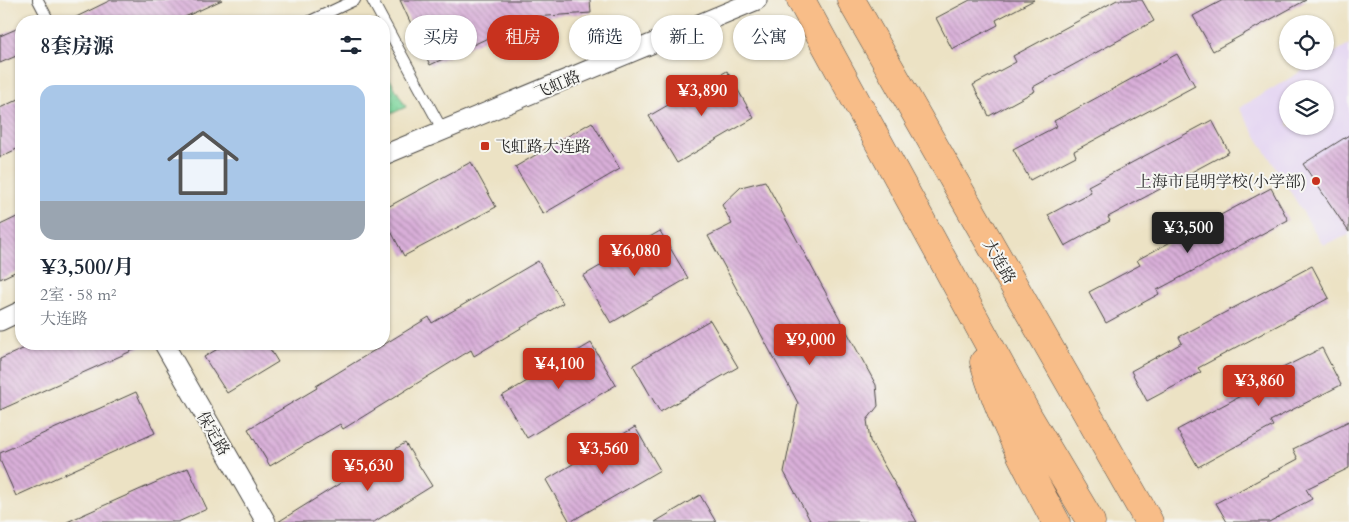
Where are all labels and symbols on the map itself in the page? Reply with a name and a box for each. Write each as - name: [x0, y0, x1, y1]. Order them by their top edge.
- street label: 飞虹路: [531, 65, 584, 104]
- pin: ¥3,890: [661, 74, 743, 117]
- place label: 飞虹路大连路: [495, 136, 591, 158]
- marker: 飞虹路大连路: [479, 140, 491, 152]
- place label: 上海市昆明学校(小学部): [1136, 171, 1306, 193]
- marker: 上海市昆明学校(小学部): [1310, 175, 1322, 187]
- pin: ¥3,500: [1147, 212, 1229, 254]
- pin: ¥6,080: [594, 234, 676, 277]
- street label: 大连路: [978, 235, 1021, 288]
- pin: ¥9,000: [769, 324, 851, 366]
- pin: ¥4,100: [518, 348, 600, 390]
- pin: ¥3,860: [1218, 364, 1300, 407]
- street label: 保定路: [192, 407, 235, 460]
- pin: ¥3,560: [562, 432, 644, 475]
- pin: ¥5,630: [327, 450, 409, 492]

